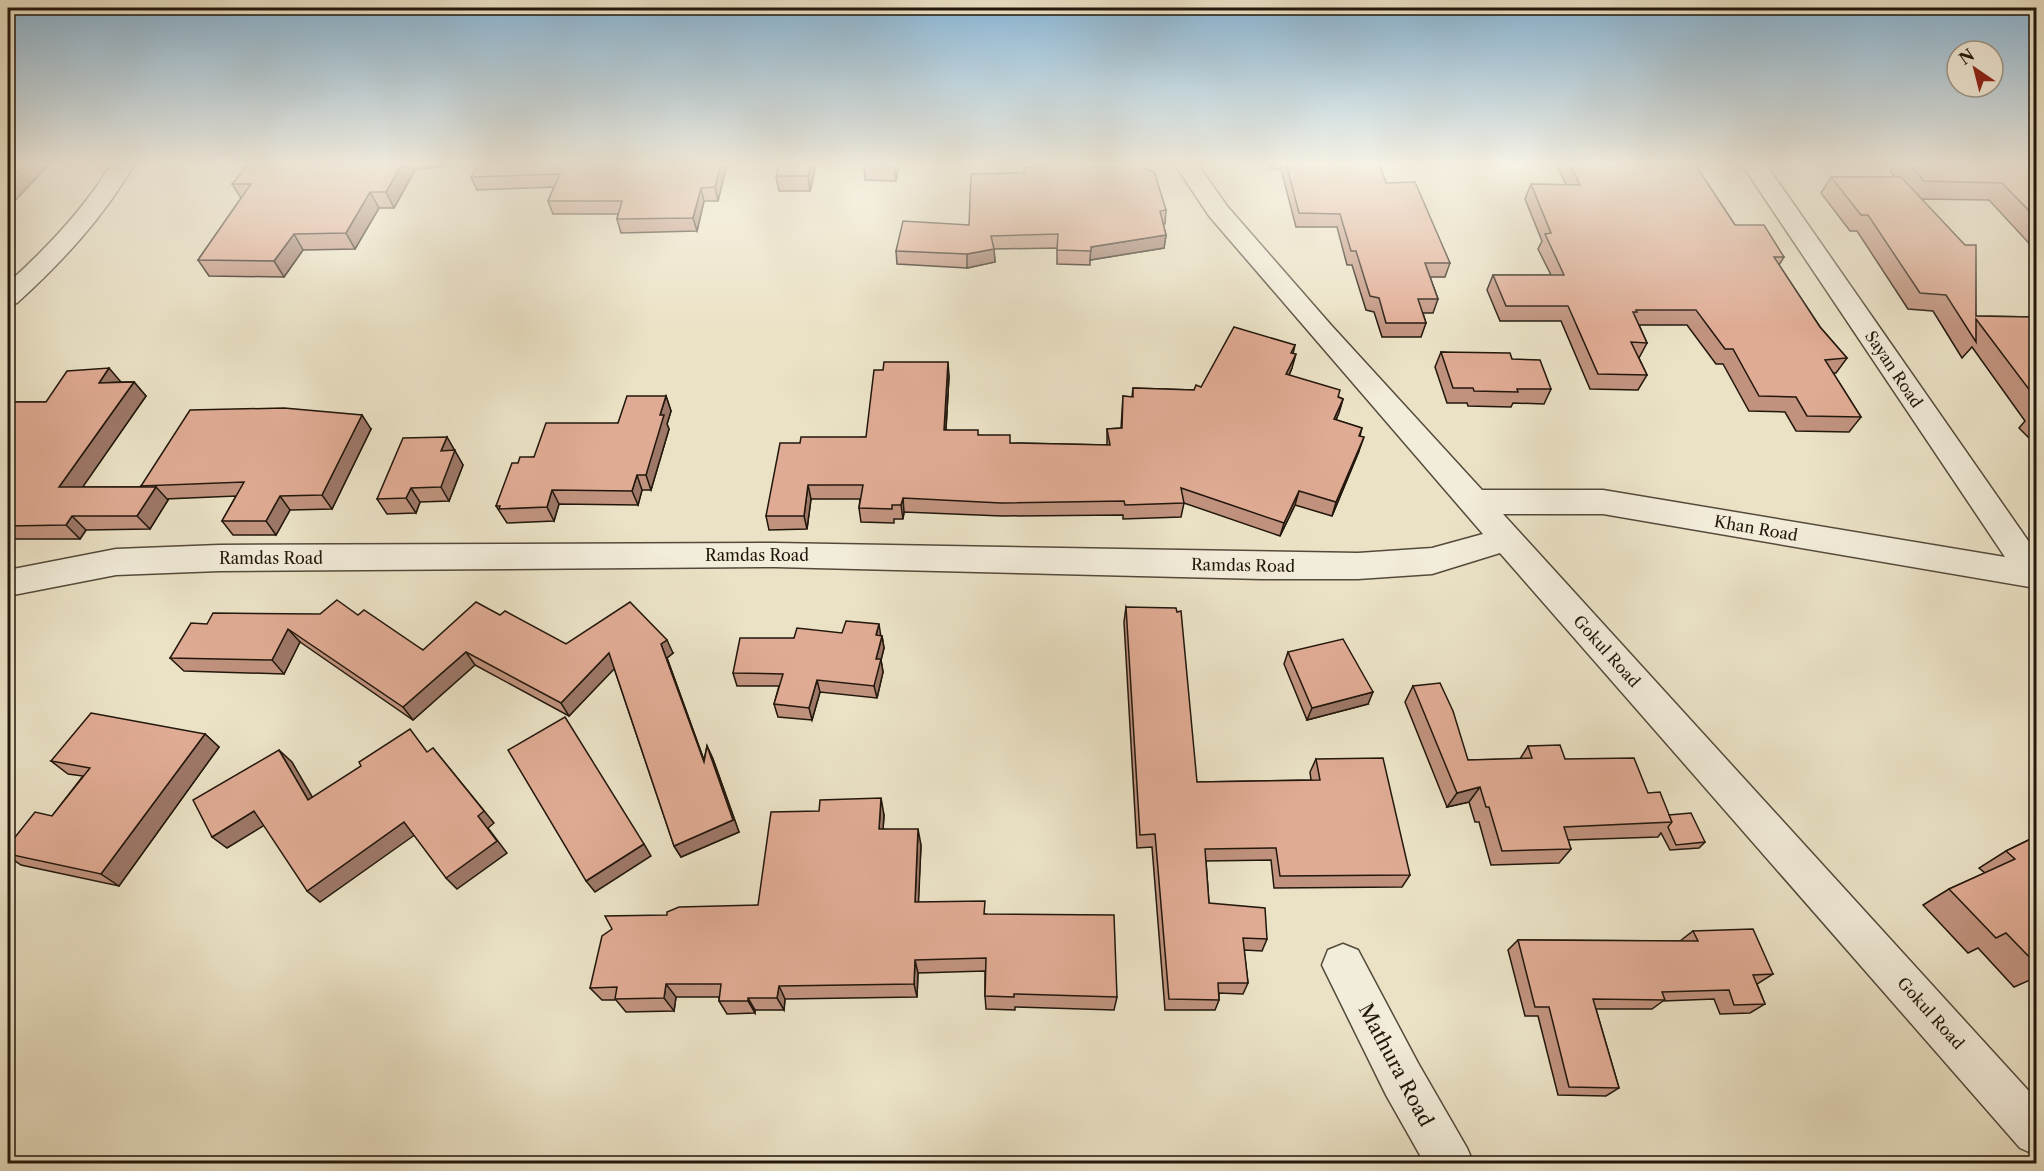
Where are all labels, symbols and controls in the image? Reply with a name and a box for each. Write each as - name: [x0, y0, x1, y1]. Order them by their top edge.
- north arrow: [1945, 39, 2005, 99]
- text: N: [1955, 44, 1978, 69]
- street label: Sayan Road: [1861, 327, 1927, 411]
- street label: Khan Road: [1713, 511, 1800, 545]
- street label: Ramdas Road: [705, 545, 809, 565]
- street label: Ramdas Road: [219, 548, 323, 568]
- street label: Ramdas Road: [1191, 554, 1295, 576]
- street label: Gokul Road: [1569, 611, 1645, 691]
- street label: Gokul Road: [1893, 973, 1969, 1053]
- street label: Mathura Road: [1353, 999, 1439, 1131]

